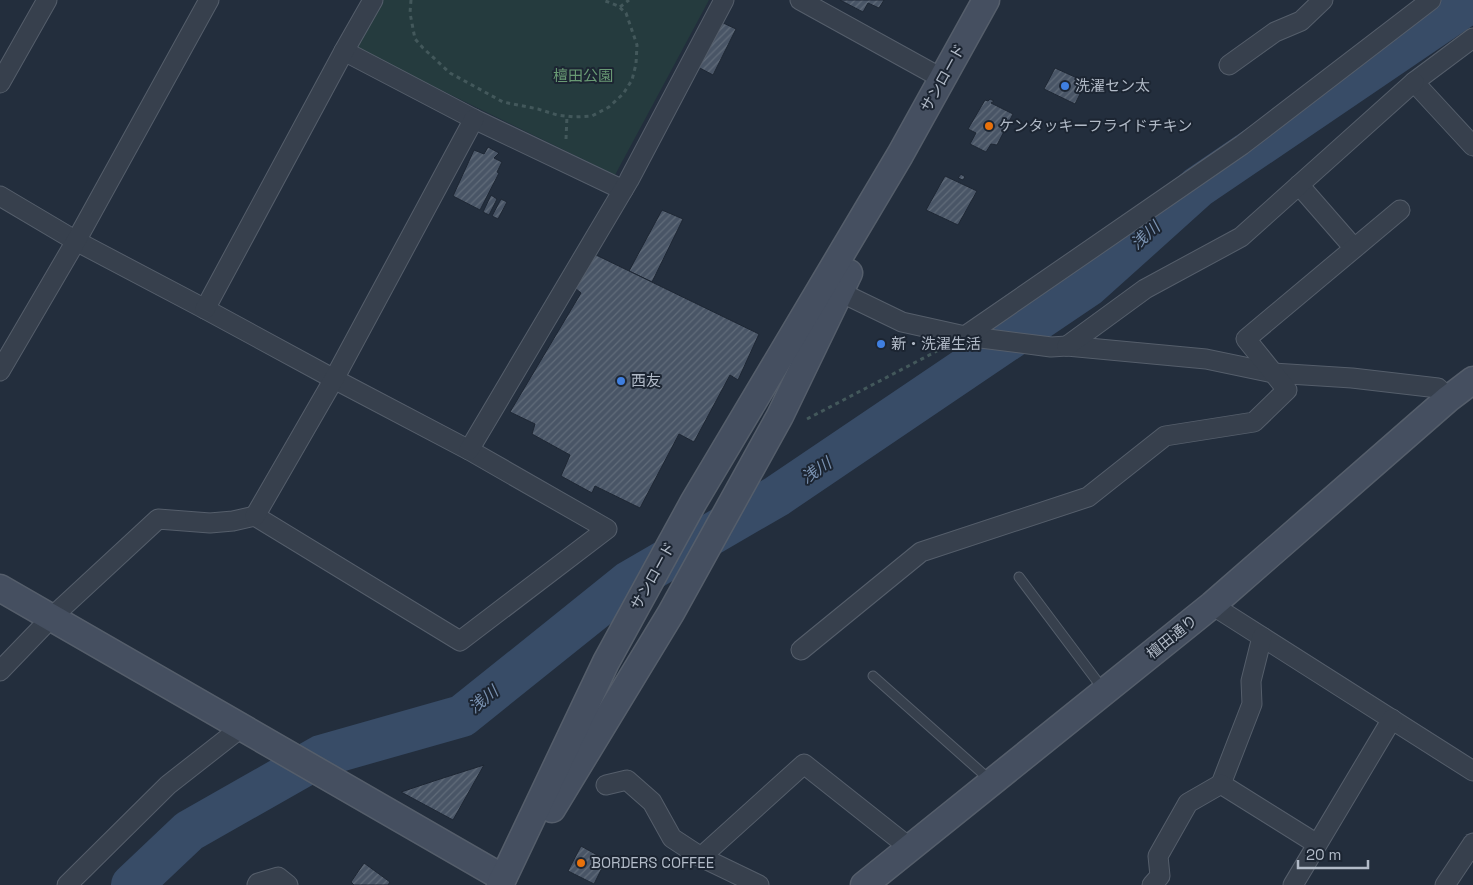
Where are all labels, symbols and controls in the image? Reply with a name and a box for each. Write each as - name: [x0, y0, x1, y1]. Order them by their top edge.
- street label: サンロード: [916, 40, 969, 115]
- park label: 檀田公園: [553, 66, 613, 85]
- place label: 洗濯セン太: [1075, 76, 1150, 95]
- marker: 洗濯セン太: [1059, 80, 1071, 92]
- place label: ケンタッキーフライドチキン: [999, 116, 1192, 135]
- marker: ケンタッキーフライドチキン: [983, 120, 995, 132]
- water label: 浅川: [1126, 216, 1166, 254]
- place label: 新・洗濯生活: [891, 334, 981, 353]
- marker: 新・洗濯生活: [875, 338, 887, 350]
- place label: 西友: [631, 371, 661, 390]
- marker: 西友: [615, 375, 627, 387]
- water label: 浅川: [797, 452, 837, 488]
- street label: サンロード: [626, 538, 679, 613]
- street label: 檀田通り: [1142, 610, 1201, 663]
- water label: 浅川: [464, 680, 504, 718]
- scale bar: [1298, 838, 1368, 870]
- text: 20 m: [1306, 845, 1341, 864]
- place label: BORDERS COFFEE: [591, 853, 714, 872]
- marker: BORDERS COFFEE: [575, 857, 587, 869]

